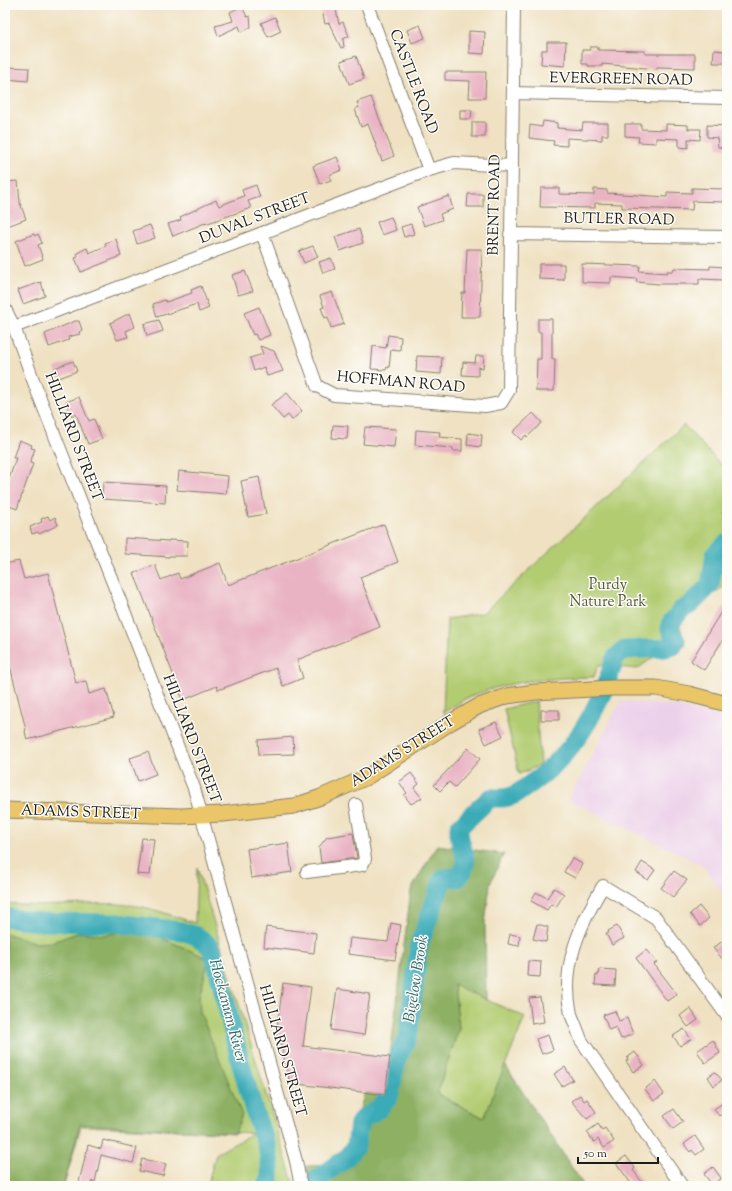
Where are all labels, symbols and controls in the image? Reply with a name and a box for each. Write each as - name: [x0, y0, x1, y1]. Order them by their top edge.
- street label: CASTLE ROAD: [383, 27, 443, 138]
- street label: EVERGREEN ROAD: [549, 68, 693, 92]
- street label: BRENT ROAD: [484, 154, 506, 256]
- street label: DUVAL STREET: [196, 188, 314, 250]
- street label: BUTLER ROAD: [563, 209, 675, 231]
- street label: HOFFMAN ROAD: [336, 367, 466, 399]
- street label: HILLIARD STREET: [39, 369, 107, 505]
- park label: Purdy Nature Park: [570, 575, 646, 613]
- street label: HILLIARD STREET: [157, 671, 225, 807]
- street label: ADAMS STREET: [346, 711, 460, 793]
- street label: ADAMS STREET: [21, 800, 142, 826]
- water label: Bigelow Brook: [399, 934, 435, 1024]
- water label: Hockanum River: [202, 957, 252, 1066]
- street label: HILLIARD STREET: [253, 982, 311, 1120]
- scale bar: [578, 1139, 658, 1165]
- text: 50 m: [583, 1145, 607, 1163]

